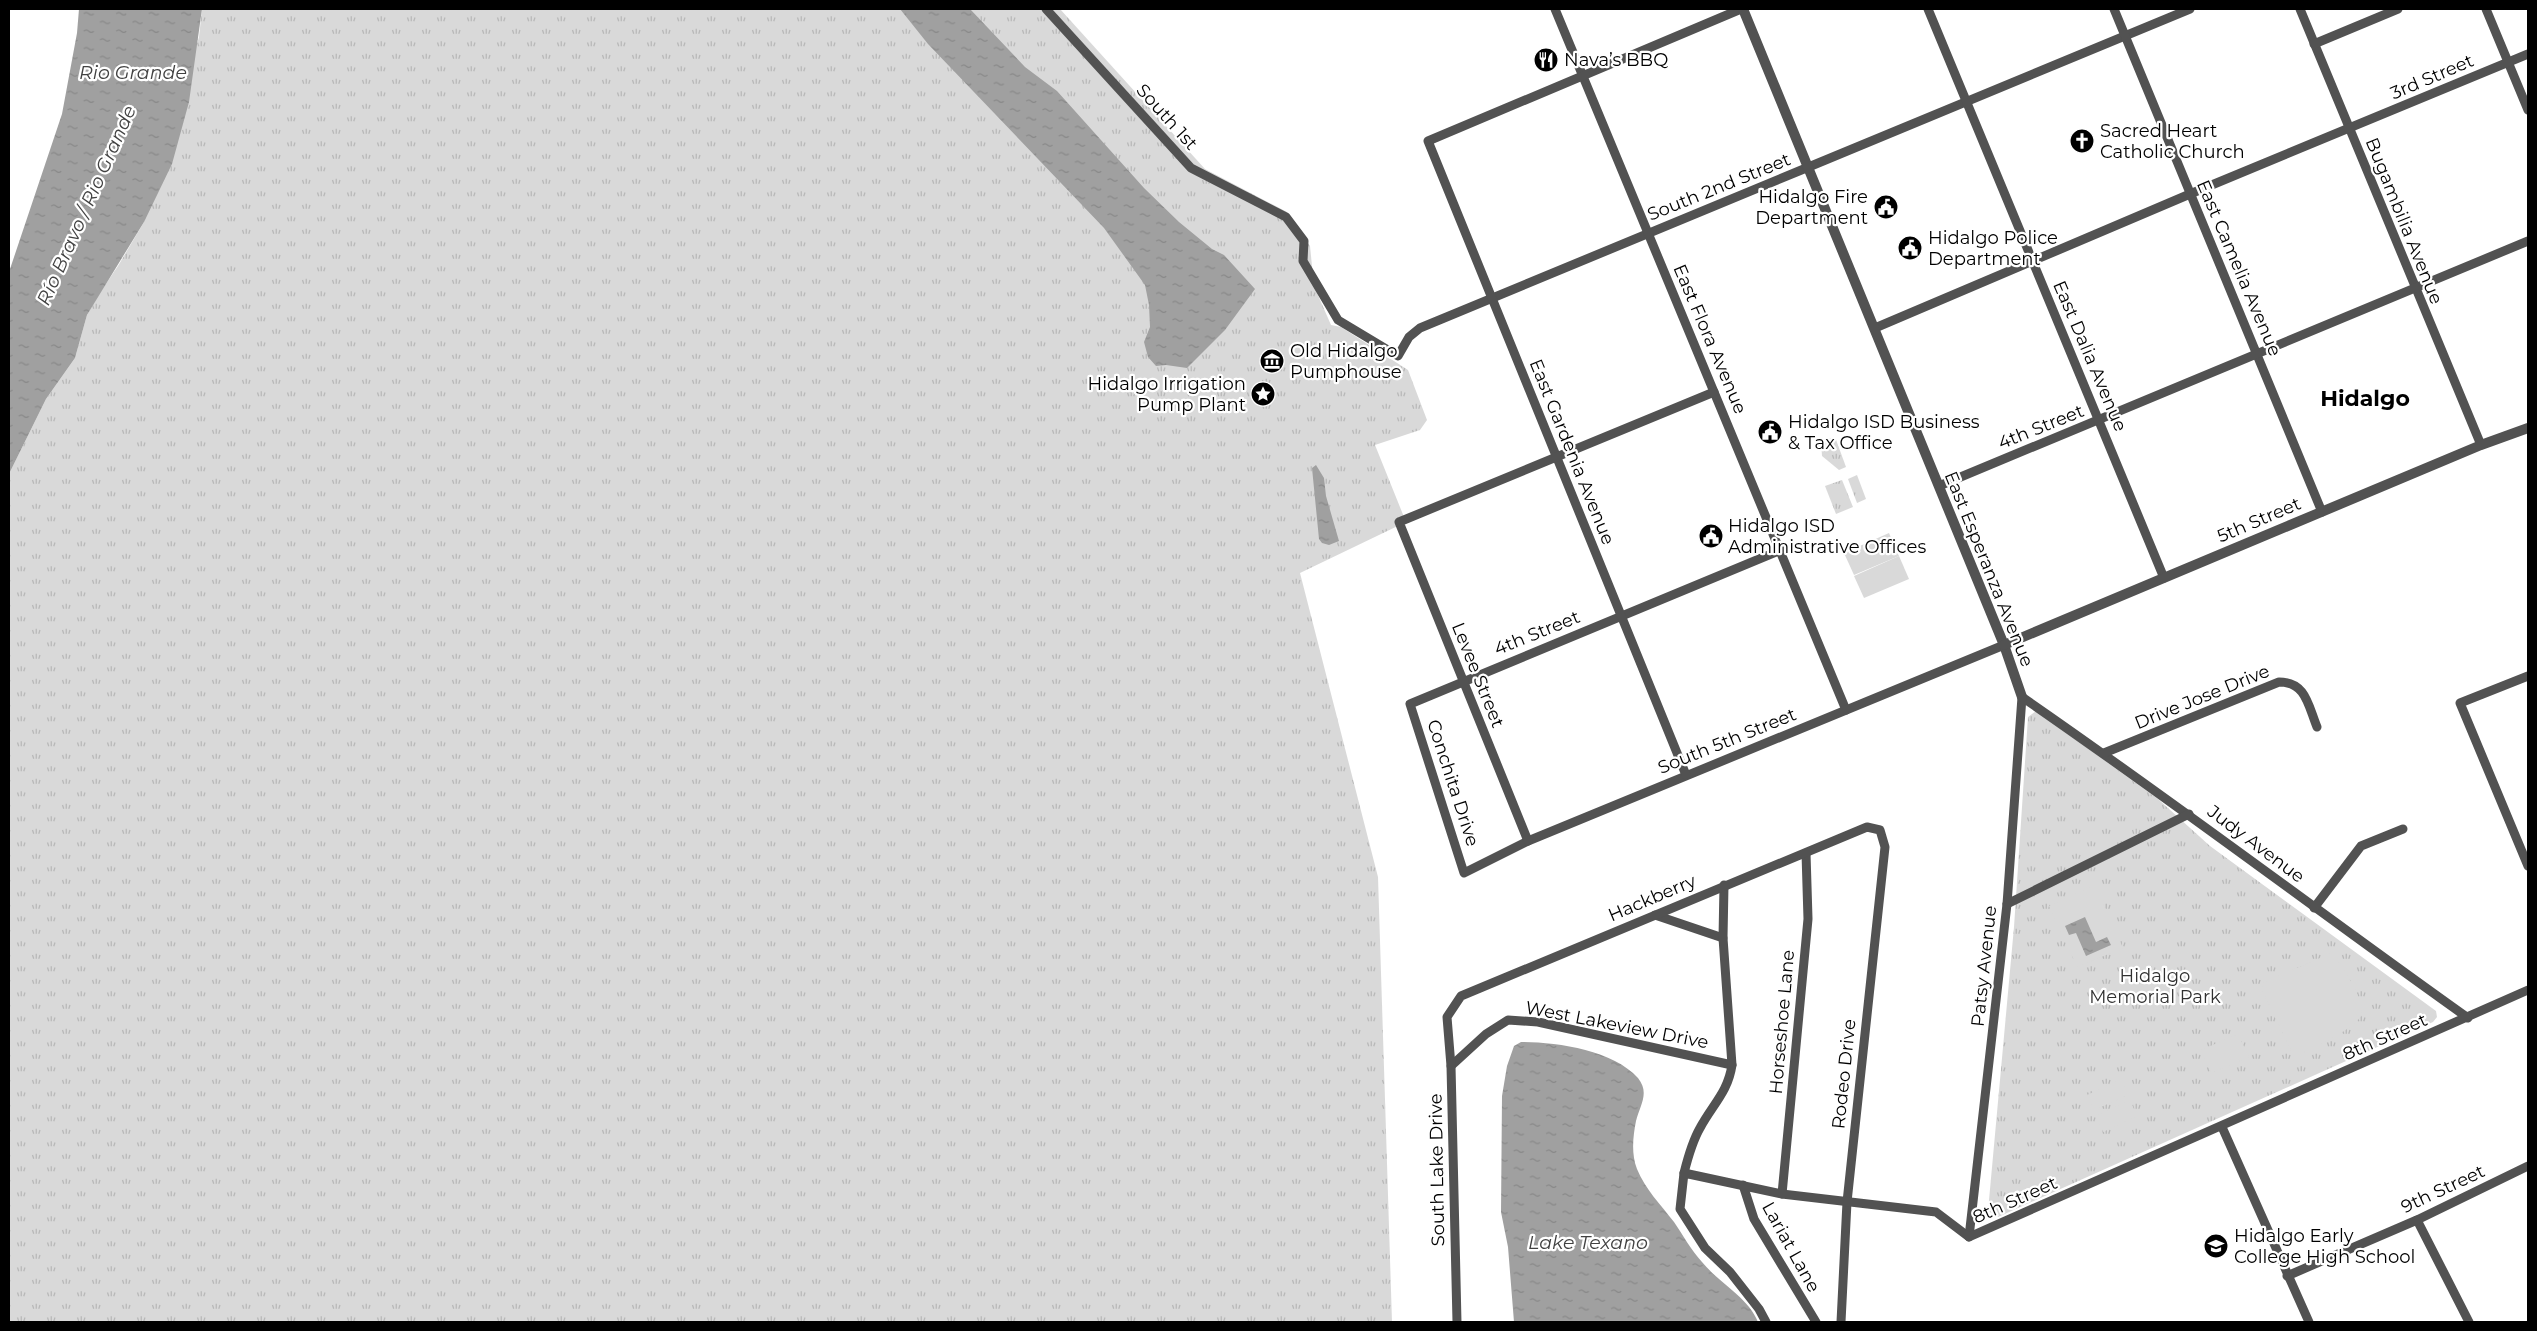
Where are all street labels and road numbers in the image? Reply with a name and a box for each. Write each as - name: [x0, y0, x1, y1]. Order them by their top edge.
- street label: 3rd Street: [2387, 50, 2477, 104]
- street label: South 1st: [1132, 79, 1202, 155]
- street label: Bugambilia Avenue: [2361, 134, 2448, 308]
- street label: South 2nd Street: [1644, 148, 1794, 226]
- street label: East Camelia Avenue: [2192, 176, 2286, 360]
- street label: East Flora Avenue: [1668, 261, 1752, 417]
- street label: East Dalia Avenue: [2048, 277, 2132, 435]
- street label: East Gardenia Avenue: [1525, 356, 1619, 548]
- street label: 4th Street: [1995, 400, 2087, 454]
- street label: East Esperanza Avenue: [1940, 468, 2038, 670]
- street label: 5th Street: [2214, 493, 2304, 547]
- street label: 4th Street: [1491, 606, 1583, 660]
- street label: Levee Street: [1447, 619, 1509, 731]
- street label: Drive Jose Drive: [2131, 660, 2273, 734]
- street label: South 5th Street: [1655, 703, 1799, 779]
- street label: Conchita Drive: [1422, 717, 1484, 849]
- street label: Judy Avenue: [2202, 800, 2309, 888]
- street label: Hackberry: [1605, 870, 1699, 926]
- street label: Patsy Avenue: [1967, 904, 2001, 1028]
- street label: Horseshoe Lane: [1765, 949, 1799, 1095]
- street label: West Lakeview Drive: [1524, 996, 1710, 1054]
- street label: 8th Street: [2339, 1009, 2431, 1065]
- street label: Rodeo Drive: [1827, 1018, 1861, 1130]
- street label: South Lake Drive: [1425, 1093, 1449, 1247]
- street label: 9th Street: [2398, 1160, 2488, 1218]
- street label: 8th Street: [1969, 1172, 2061, 1228]
- street label: Lariat Lane: [1757, 1198, 1825, 1296]

